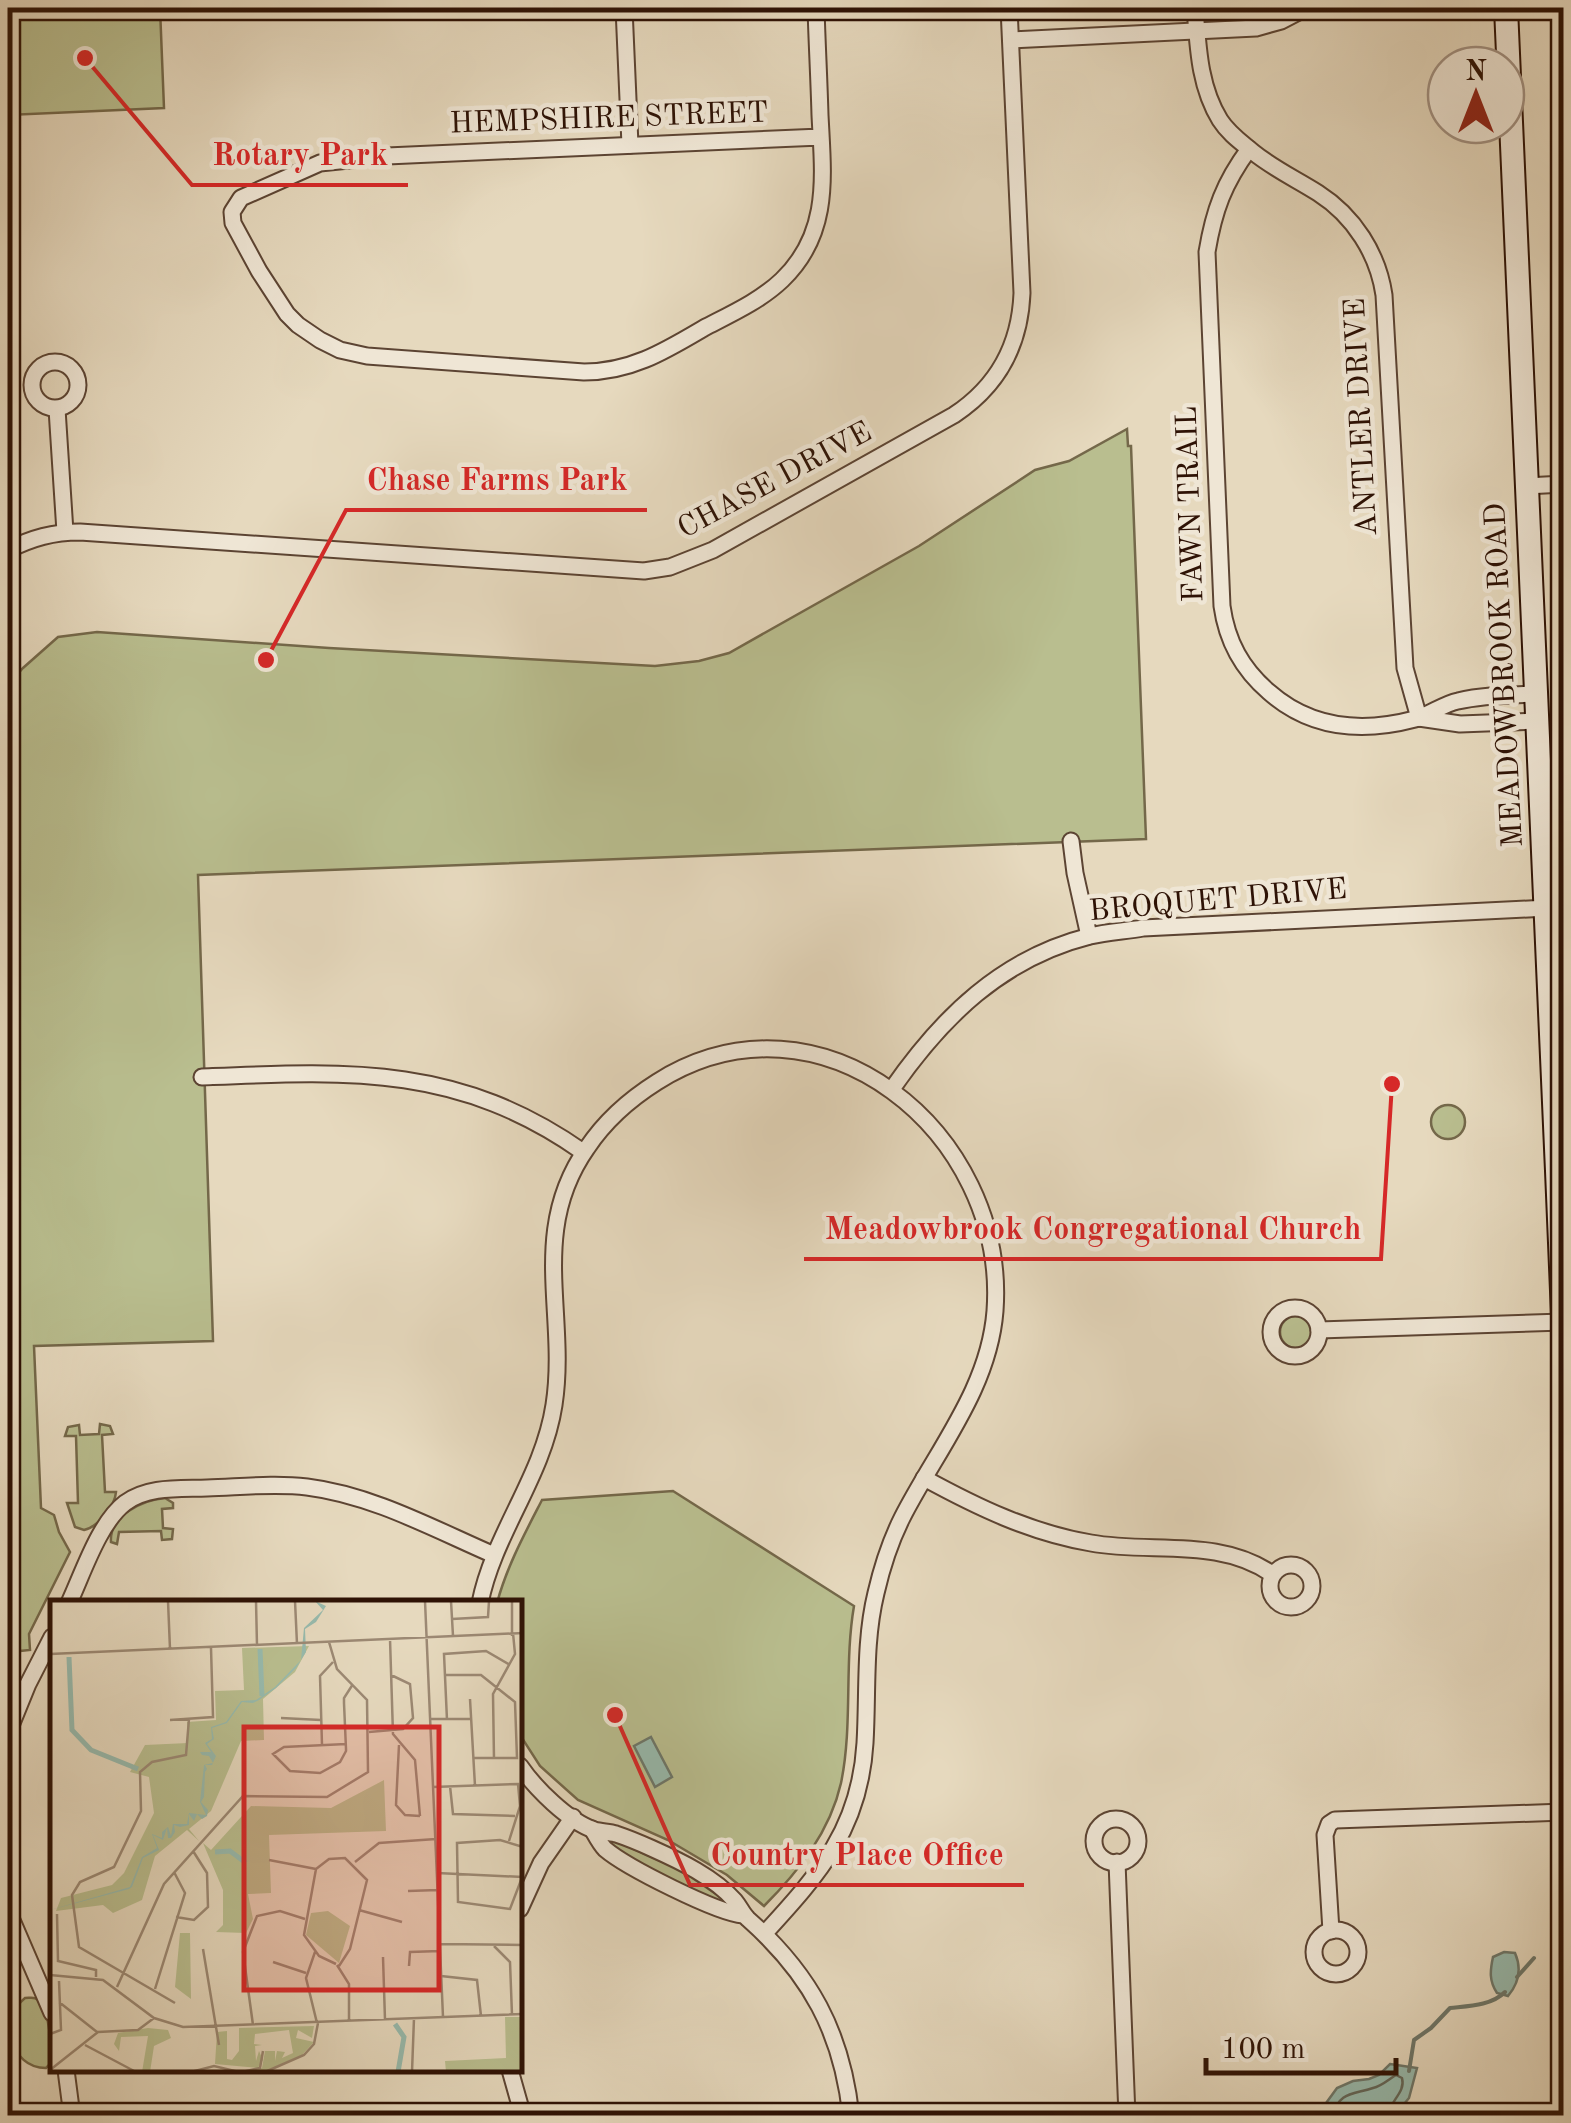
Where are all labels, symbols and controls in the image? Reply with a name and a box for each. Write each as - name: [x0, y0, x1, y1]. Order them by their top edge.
- north arrow: [1426, 45, 1526, 145]
- text: N: [1465, 59, 1487, 87]
- street label: HEMPSHIRE STREET: [449, 98, 769, 140]
- callout: Rotary Park: [192, 123, 408, 185]
- text: Rotary Park: [212, 141, 388, 173]
- street label: ANTLER DRIVE: [1341, 297, 1383, 537]
- street label: FAWN TRAIL: [1173, 405, 1209, 603]
- street label: CHASE DRIVE: [673, 417, 877, 545]
- callout: Chase Farms Park: [346, 448, 647, 510]
- text: Chase Farms Park: [366, 466, 628, 498]
- street label: MEADOWBROOK ROAD: [1481, 502, 1529, 848]
- street label: BROQUET DRIVE: [1088, 875, 1348, 927]
- callout: Meadowbrook Congregational Church: [804, 1197, 1381, 1259]
- text: Meadowbrook Congregational Church: [825, 1215, 1361, 1247]
- inset map: [50, 1600, 522, 2073]
- callout: Country Place Office: [690, 1823, 1024, 1885]
- text: Country Place Office: [710, 1841, 1004, 1873]
- scale bar: [1206, 2013, 1396, 2075]
- text: 100 m: [1221, 2035, 1305, 2065]

